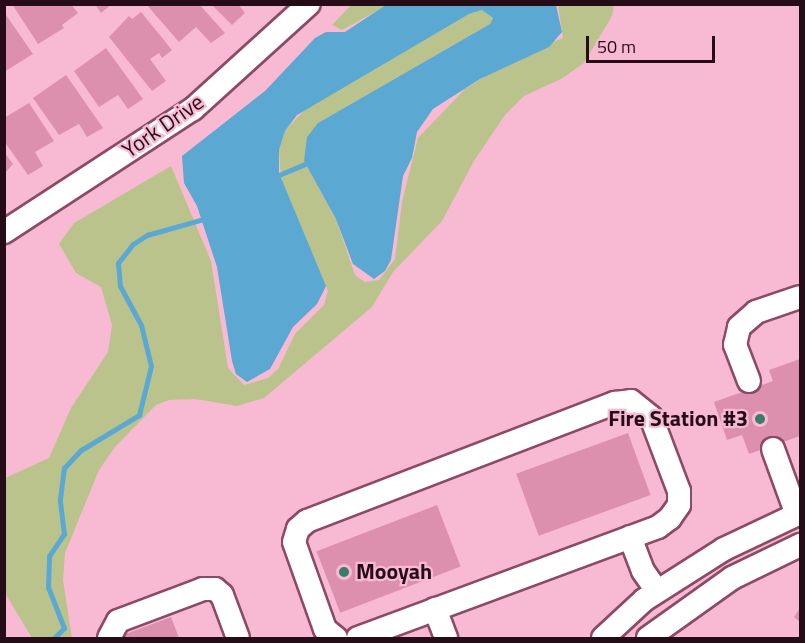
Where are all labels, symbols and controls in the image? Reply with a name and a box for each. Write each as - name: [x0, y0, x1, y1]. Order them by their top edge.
- scale bar: [589, 24, 718, 62]
- text: 50 m: [597, 33, 636, 60]
- street label: York Drive: [117, 89, 209, 163]
- place label: Fire Station #3: [608, 406, 748, 432]
- marker: Fire Station #3: [753, 412, 767, 426]
- place label: Mooyah: [356, 559, 432, 585]
- marker: Mooyah: [337, 565, 351, 579]

